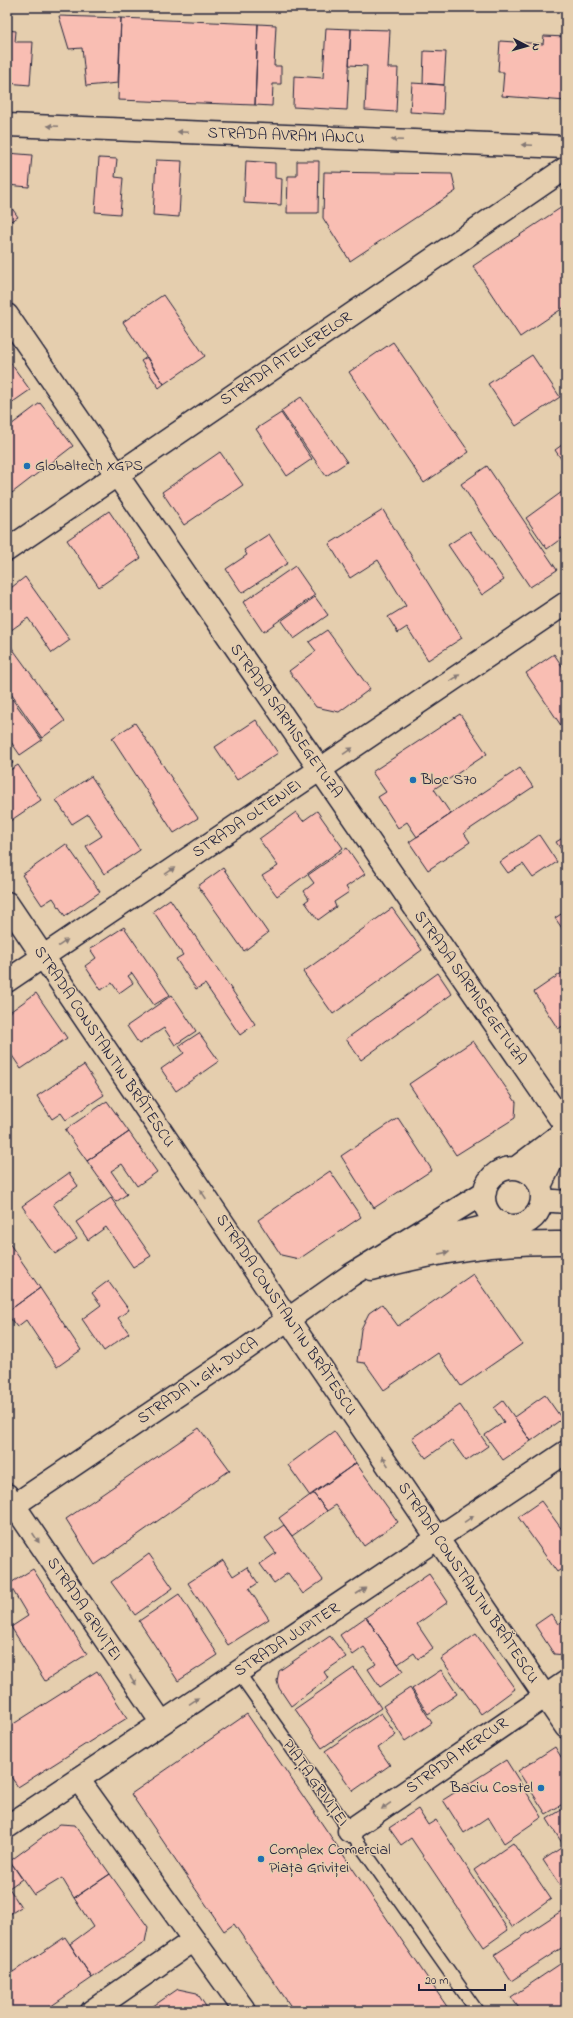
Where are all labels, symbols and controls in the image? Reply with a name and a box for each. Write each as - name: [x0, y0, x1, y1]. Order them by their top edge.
- north arrow: [507, 26, 547, 66]
- text: N: [528, 42, 544, 51]
- street label: STRADA AVRAM IANCU: [207, 121, 365, 151]
- one-way arrow: [47, 123, 59, 130]
- one-way arrow: [177, 128, 189, 135]
- one-way arrow: [390, 137, 403, 143]
- one-way arrow: [520, 142, 533, 148]
- street label: STRADA ATELIERELOR: [215, 306, 357, 412]
- place label: Globaltech XGPS: [35, 454, 143, 478]
- marker: Globaltech XGPS: [22, 461, 32, 471]
- street label: STRADA SARMISEGETUZA: [223, 639, 349, 803]
- one-way arrow: [450, 674, 460, 682]
- one-way arrow: [342, 747, 353, 755]
- place label: Bloc S70: [420, 768, 477, 792]
- street label: STRADA OLTENIEI: [188, 774, 306, 864]
- marker: Bloc S70: [408, 775, 418, 785]
- one-way arrow: [165, 867, 175, 875]
- street label: STRADA SARMISEGETUZA: [407, 906, 533, 1070]
- one-way arrow: [57, 940, 68, 947]
- street label: STRADA CONSTANTIN BRĂTESCU: [27, 941, 181, 1153]
- one-way arrow: [199, 1189, 207, 1199]
- street label: STRADA CONSTANTIN BRĂTESCU: [209, 1209, 363, 1421]
- one-way arrow: [438, 1249, 450, 1255]
- street label: STRADA I. GH. DUCA: [132, 1331, 264, 1431]
- one-way arrow: [381, 1455, 388, 1467]
- street label: STRADA CONSTANTIN BRĂTESCU: [391, 1477, 545, 1689]
- one-way arrow: [464, 1515, 474, 1523]
- one-way arrow: [32, 1533, 40, 1543]
- street label: STRADA GRIVIȚEI: [40, 1552, 128, 1666]
- one-way arrow: [356, 1587, 366, 1595]
- street label: STRADA JUPITER: [230, 1597, 345, 1683]
- one-way arrow: [129, 1675, 137, 1685]
- one-way arrow: [189, 1697, 199, 1705]
- street label: STRADA MERCUR: [401, 1712, 513, 1800]
- street label: PIAȚA GRIVIȚEI: [276, 1735, 354, 1831]
- place label: Baciu Costel: [449, 1776, 533, 1800]
- marker: Baciu Costel: [536, 1783, 546, 1793]
- one-way arrow: [381, 1802, 392, 1810]
- place label: Complex Comercial Piața Griviței: [269, 1838, 391, 1880]
- marker: Complex Comercial Piața Griviței: [256, 1854, 266, 1864]
- scale bar: [419, 1966, 505, 1992]
- text: 20 m: [425, 1972, 448, 1990]

